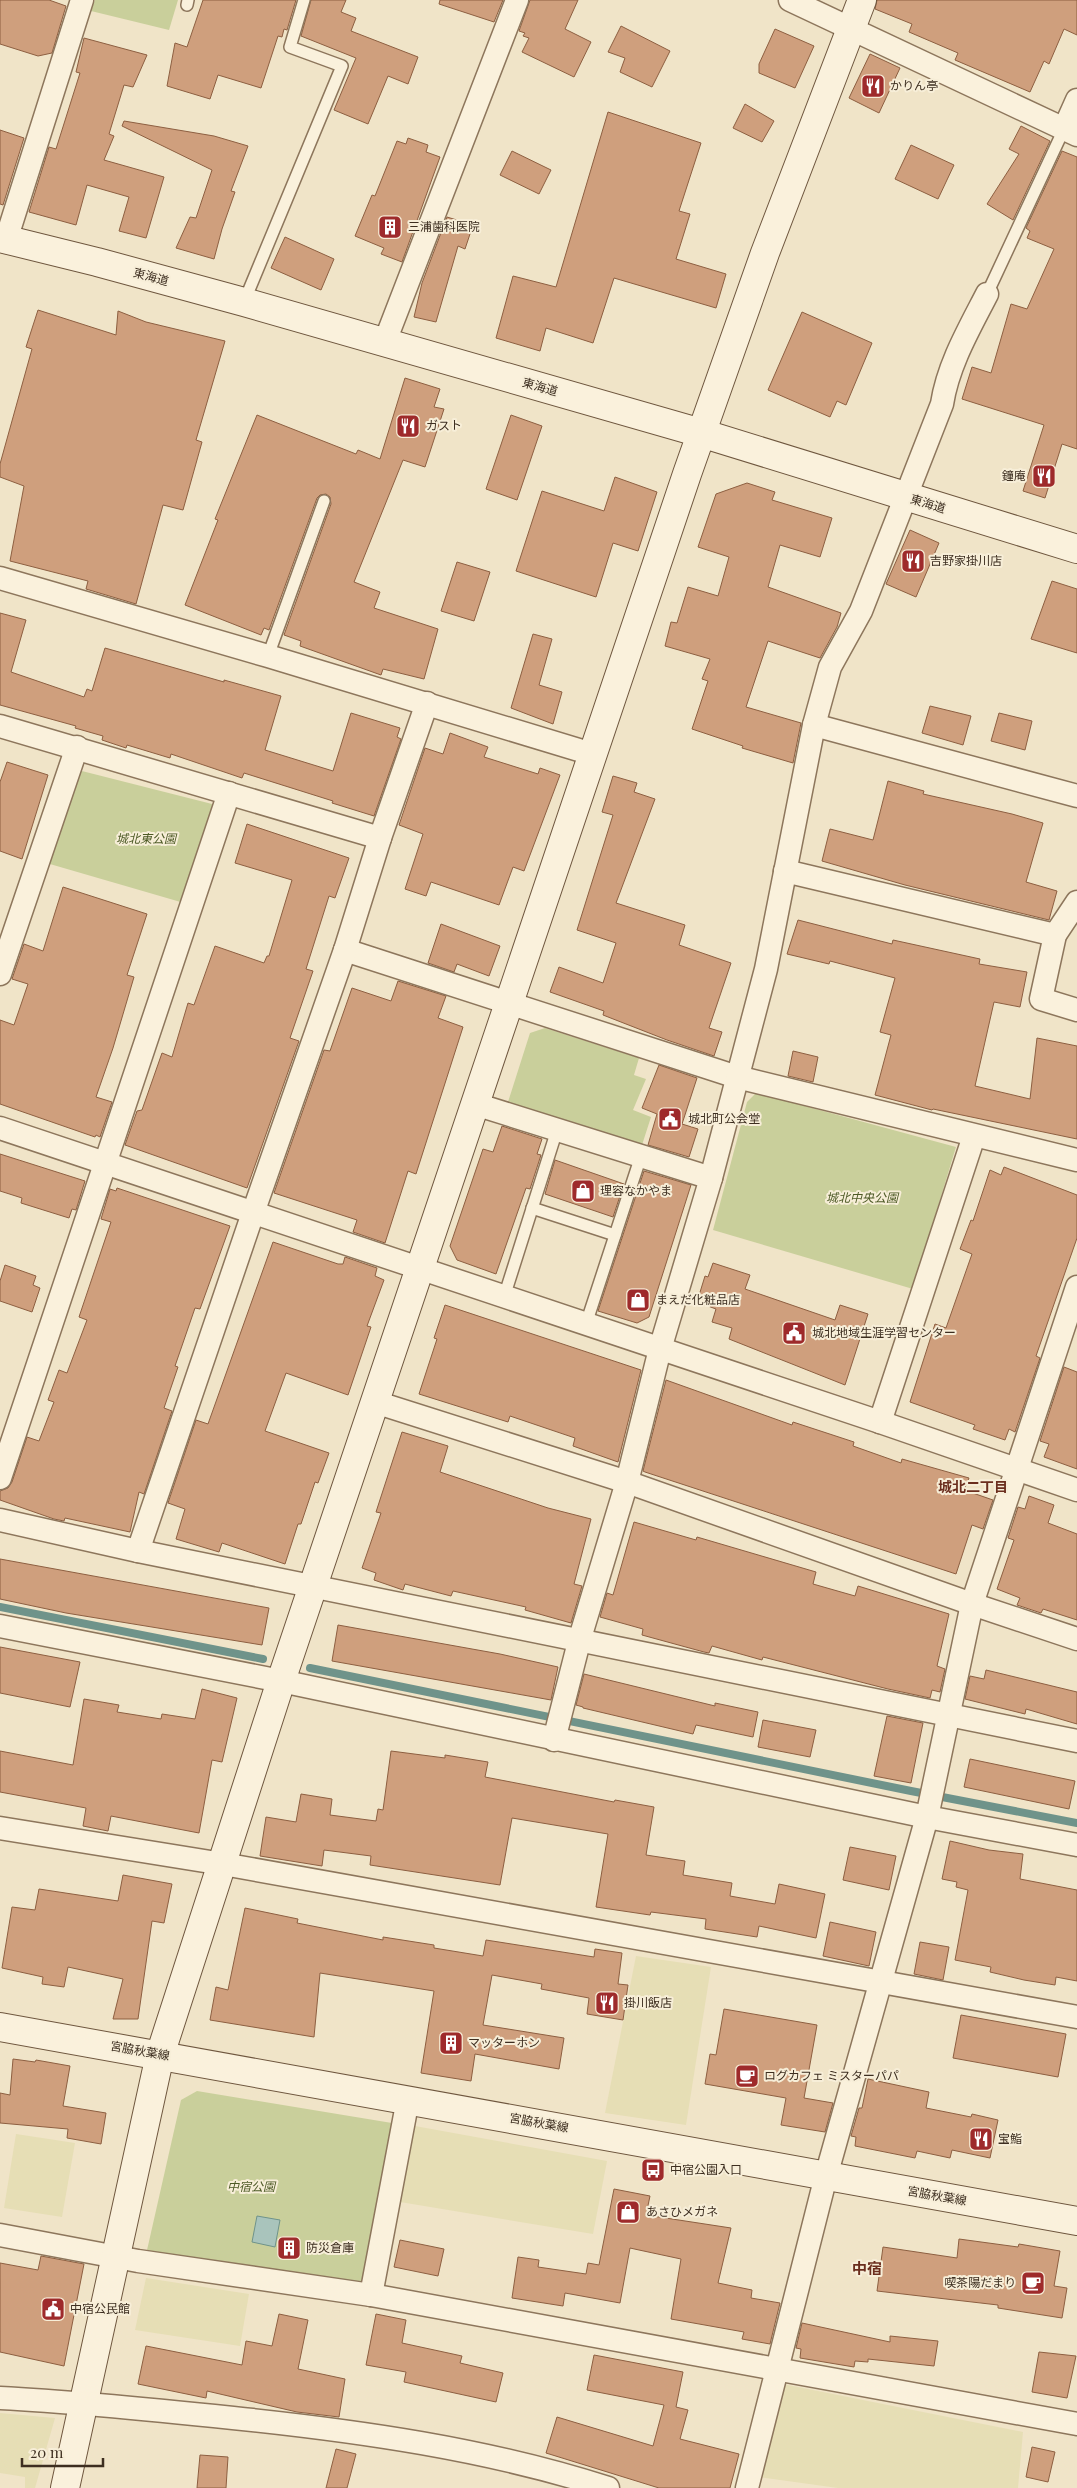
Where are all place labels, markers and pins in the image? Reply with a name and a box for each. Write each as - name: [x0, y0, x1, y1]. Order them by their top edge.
- restaurant icon: かりん亭: [860, 73, 886, 99]
- place label: かりん亭: [890, 77, 938, 93]
- building icon: 三浦歯科医院: [377, 214, 403, 240]
- place label: 三浦歯科医院: [408, 218, 480, 234]
- restaurant icon: ガスト: [395, 413, 421, 439]
- place label: ガスト: [426, 417, 462, 433]
- restaurant icon: 鐘庵: [1031, 463, 1057, 489]
- place label: 鐘庵: [1002, 467, 1026, 483]
- restaurant icon: 吉野家掛川店: [900, 548, 926, 574]
- place label: 吉野家掛川店: [930, 552, 1002, 568]
- public building icon: 城北町公会堂: [657, 1106, 683, 1132]
- place label: 城北町公会堂: [688, 1110, 760, 1126]
- shop icon: 理容なかやま: [570, 1178, 596, 1204]
- place label: 理容なかやま: [600, 1182, 672, 1198]
- shop icon: まえだ化粧品店: [625, 1287, 651, 1313]
- place label: まえだ化粧品店: [656, 1291, 740, 1307]
- public building icon: 城北地域生涯学習センター: [781, 1320, 807, 1346]
- place label: 城北地域生涯学習センター: [812, 1324, 956, 1340]
- restaurant icon: 掛川飯店: [594, 1990, 620, 2016]
- place label: 掛川飯店: [624, 1994, 672, 2010]
- building icon: マッターホン: [438, 2030, 464, 2056]
- place label: マッターホン: [468, 2034, 540, 2050]
- cafe icon: ログカフェ ミスターパパ: [734, 2063, 760, 2089]
- place label: ログカフェ ミスターパパ: [764, 2067, 899, 2083]
- restaurant icon: 宝鮨: [968, 2126, 994, 2152]
- place label: 宝鮨: [998, 2130, 1022, 2146]
- bus stop icon: 中宿公園入口: [640, 2157, 666, 2183]
- place label: 中宿公園入口: [670, 2161, 742, 2177]
- shop icon: あさひメガネ: [615, 2199, 641, 2225]
- place label: あさひメガネ: [646, 2203, 718, 2219]
- building icon: 防災倉庫: [276, 2235, 302, 2261]
- place label: 防災倉庫: [306, 2239, 354, 2255]
- cafe icon: 喫茶陽だまり: [1020, 2270, 1046, 2296]
- place label: 喫茶陽だまり: [944, 2274, 1016, 2290]
- public building icon: 中宿公民館: [40, 2296, 66, 2322]
- place label: 中宿公民館: [70, 2300, 130, 2316]

